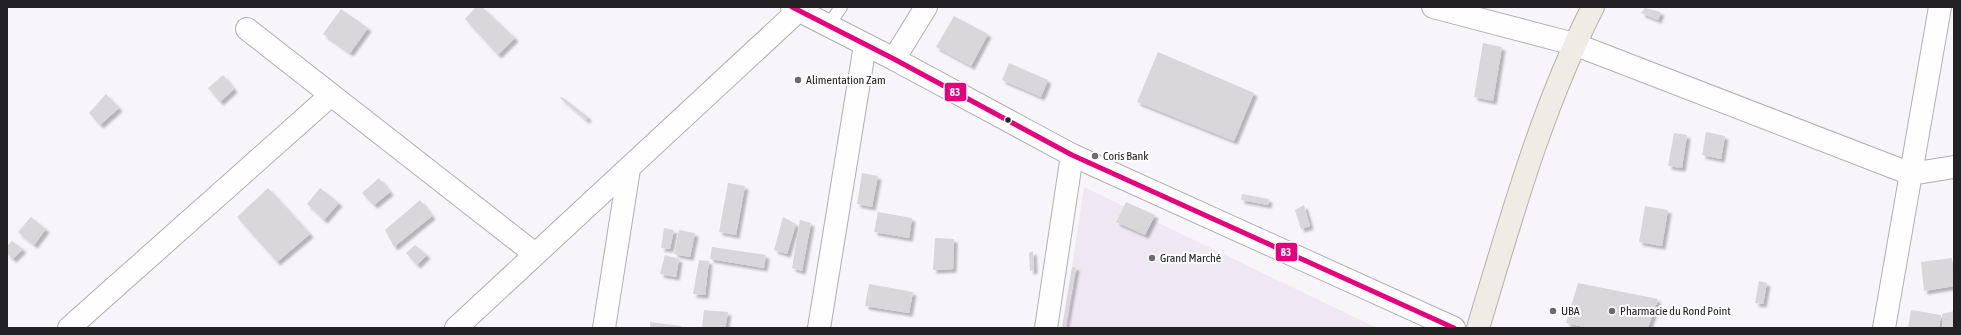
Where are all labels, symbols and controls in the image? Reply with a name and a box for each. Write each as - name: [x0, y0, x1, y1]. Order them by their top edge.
- place label: Alimentation Zam: [806, 73, 886, 87]
- marker: Alimentation Zam: [793, 75, 803, 85]
- line badge: 83: [944, 82, 967, 102]
- text: 83: [950, 86, 960, 98]
- unlabelled marker: [1003, 115, 1013, 125]
- place label: Coris Bank: [1103, 149, 1149, 163]
- marker: Coris Bank: [1090, 151, 1100, 161]
- line badge: 83: [1275, 242, 1298, 262]
- text: 83: [1281, 246, 1291, 258]
- place label: Grand Marché: [1160, 251, 1221, 265]
- marker: Grand Marché: [1147, 253, 1157, 263]
- place label: UBA: [1561, 304, 1580, 318]
- place label: Pharmacie du Rond Point: [1620, 304, 1731, 318]
- marker: UBA: [1548, 306, 1558, 316]
- marker: Pharmacie du Rond Point: [1607, 306, 1617, 316]

